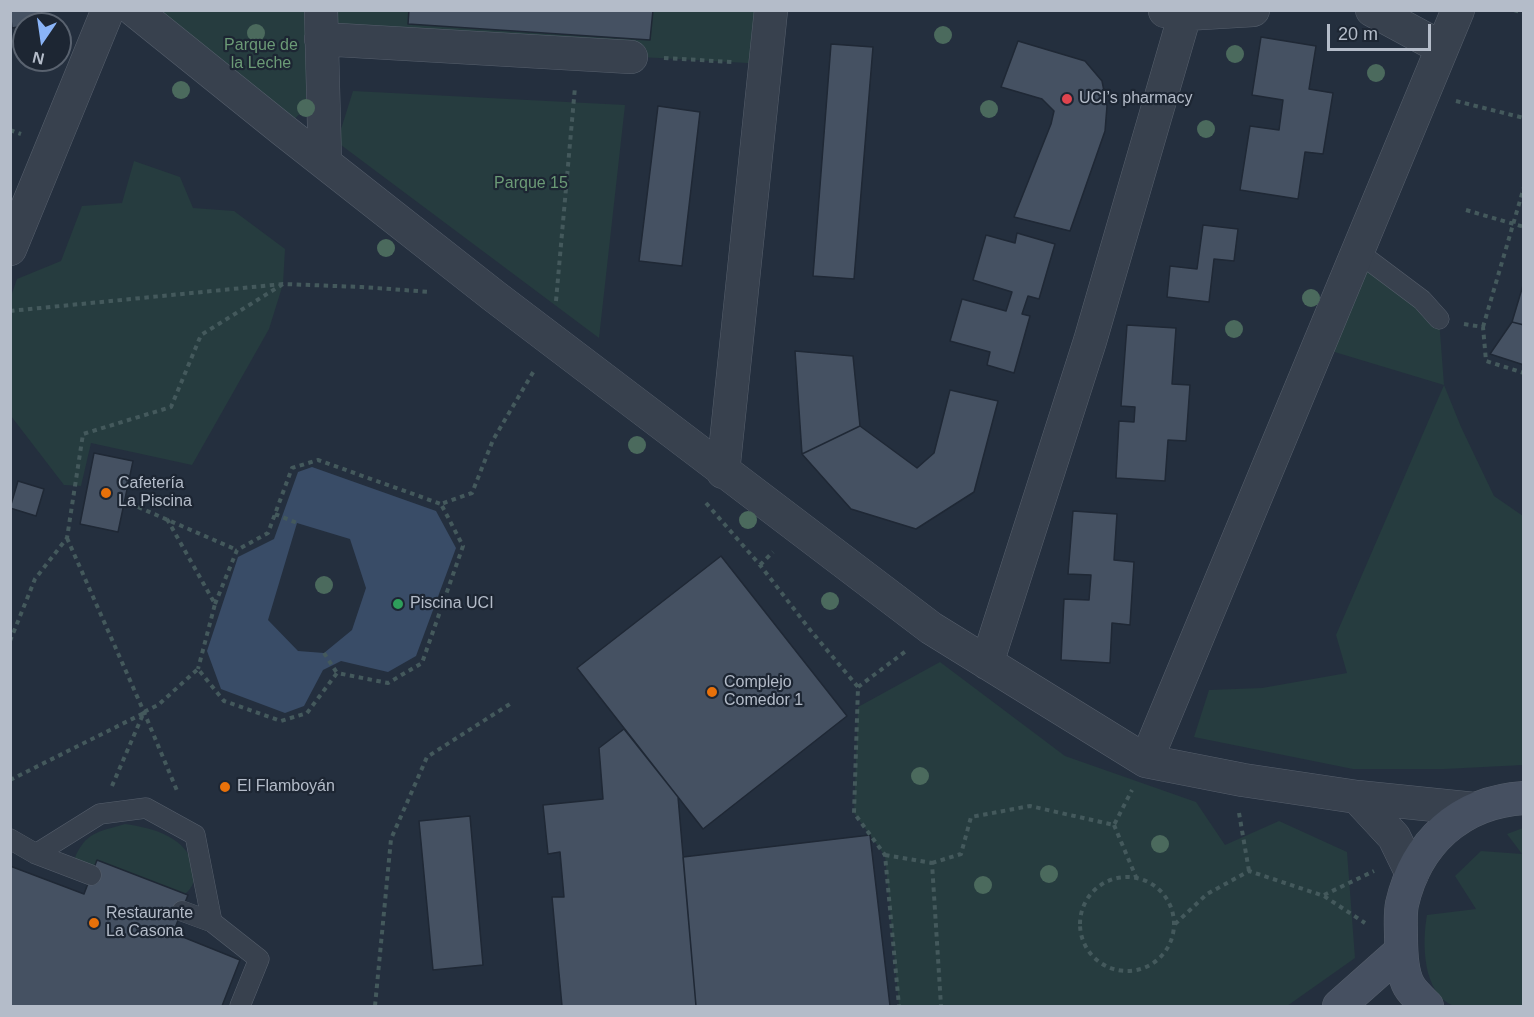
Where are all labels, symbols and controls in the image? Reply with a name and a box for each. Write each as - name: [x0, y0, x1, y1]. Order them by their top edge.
- north arrow: [12, 12, 72, 72]
- scale bar: [1330, 12, 1434, 50]
- text: 20 m: [1338, 24, 1378, 44]
- park label: Parque de la Leche: [224, 36, 298, 74]
- text: N: [31, 48, 46, 68]
- place label: UCI’s pharmacy: [1079, 89, 1193, 109]
- marker: UCI’s pharmacy: [1060, 92, 1074, 106]
- park label: Parque 15: [494, 174, 568, 194]
- place label: Cafetería La Piscina: [118, 474, 192, 512]
- marker: Cafetería La Piscina: [99, 486, 113, 500]
- place label: Piscina UCI: [410, 594, 494, 614]
- marker: Piscina UCI: [391, 597, 405, 611]
- place label: Complejo Comedor 1: [724, 673, 803, 711]
- marker: Complejo Comedor 1: [705, 685, 719, 699]
- place label: El Flamboyán: [237, 777, 335, 797]
- marker: El Flamboyán: [218, 780, 232, 794]
- place label: Restaurante La Casona: [106, 904, 193, 942]
- marker: Restaurante La Casona: [87, 916, 101, 930]

